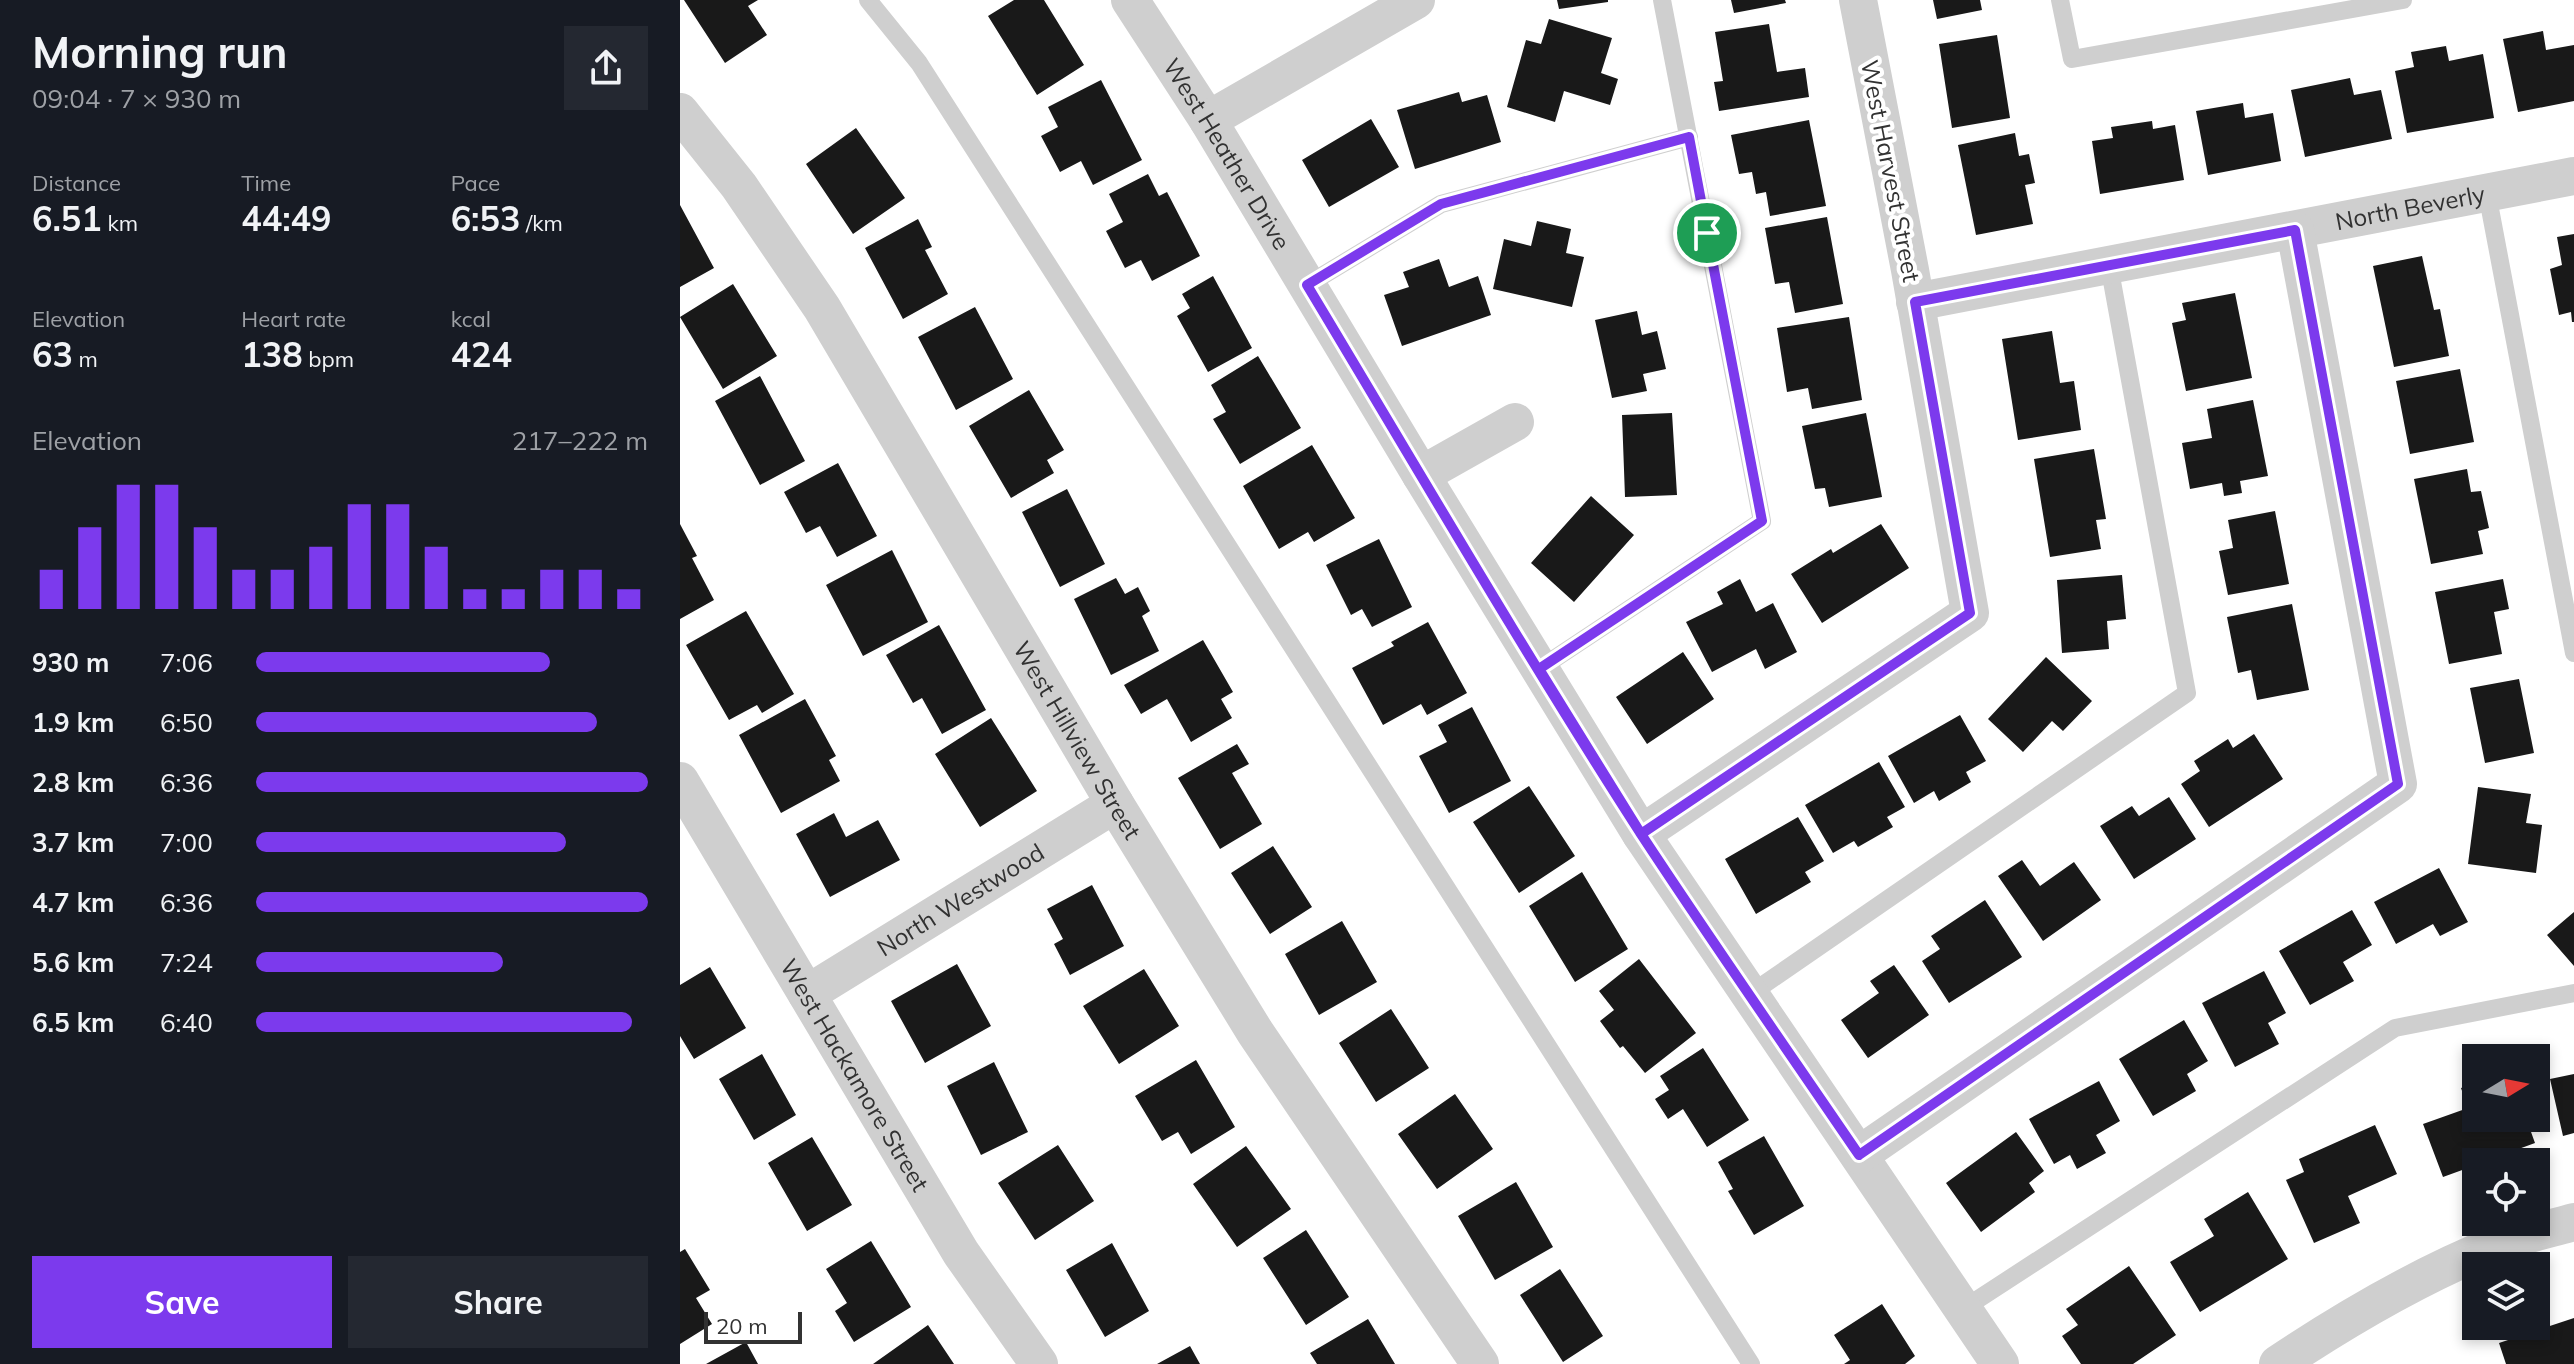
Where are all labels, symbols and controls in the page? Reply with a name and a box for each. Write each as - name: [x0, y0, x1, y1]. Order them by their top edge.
- text: Morning run: [32, 24, 288, 79]
- button: share: [564, 26, 648, 110]
- street label: West Heather Drive: [1157, 53, 1297, 255]
- street label: West Harvest Street: [1855, 57, 1927, 285]
- text: 09:04 · 7 × 930 m: [32, 82, 241, 115]
- text: Distance: [32, 169, 121, 197]
- text: Time: [241, 169, 291, 197]
- text: Pace: [451, 169, 500, 197]
- street label: North Beverly: [2333, 178, 2488, 236]
- text: 6.51: [32, 197, 102, 240]
- text: 44:49: [241, 197, 331, 240]
- text: 6:53: [451, 197, 520, 240]
- pin: [1673, 199, 1741, 267]
- text: km: [102, 209, 138, 237]
- text: /km: [520, 209, 563, 237]
- icon: arrive: [1685, 211, 1729, 255]
- text: Elevation: [32, 305, 125, 333]
- text: Heart rate: [241, 305, 346, 333]
- text: kcal: [451, 305, 491, 333]
- text: 63: [32, 333, 73, 376]
- text: 138: [241, 333, 303, 376]
- text: 424: [451, 333, 512, 376]
- text: m: [73, 345, 98, 373]
- text: bpm: [303, 345, 354, 373]
- text: Elevation: [32, 424, 142, 457]
- text: 217–222 m: [512, 424, 648, 457]
- street label: West Hillview Street: [1007, 635, 1148, 845]
- text: 930 m: [32, 646, 109, 679]
- text: 7:06: [160, 646, 213, 679]
- text: 1.9 km: [32, 706, 115, 739]
- text: 6:50: [160, 706, 213, 739]
- text: 2.8 km: [32, 766, 115, 799]
- text: 6:36: [160, 766, 213, 799]
- text: 3.7 km: [32, 826, 115, 859]
- text: 7:00: [160, 826, 213, 859]
- street label: North Westwood: [871, 837, 1049, 962]
- text: 4.7 km: [32, 886, 115, 919]
- text: 6:36: [160, 886, 213, 919]
- text: 5.6 km: [32, 946, 115, 979]
- text: 7:24: [160, 946, 213, 979]
- street label: West Hackamore Street: [774, 953, 936, 1196]
- text: 6.5 km: [32, 1006, 115, 1039]
- text: 6:40: [160, 1006, 213, 1039]
- north arrow: [2462, 1044, 2550, 1132]
- map controls: [2462, 1044, 2550, 1340]
- button: locate: [2462, 1148, 2550, 1236]
- button: layers: [2462, 1252, 2550, 1340]
- button: Save: [32, 1256, 332, 1348]
- button: Share: [348, 1256, 648, 1348]
- scale bar: [704, 1308, 802, 1344]
- text: 20 m: [716, 1312, 767, 1340]

